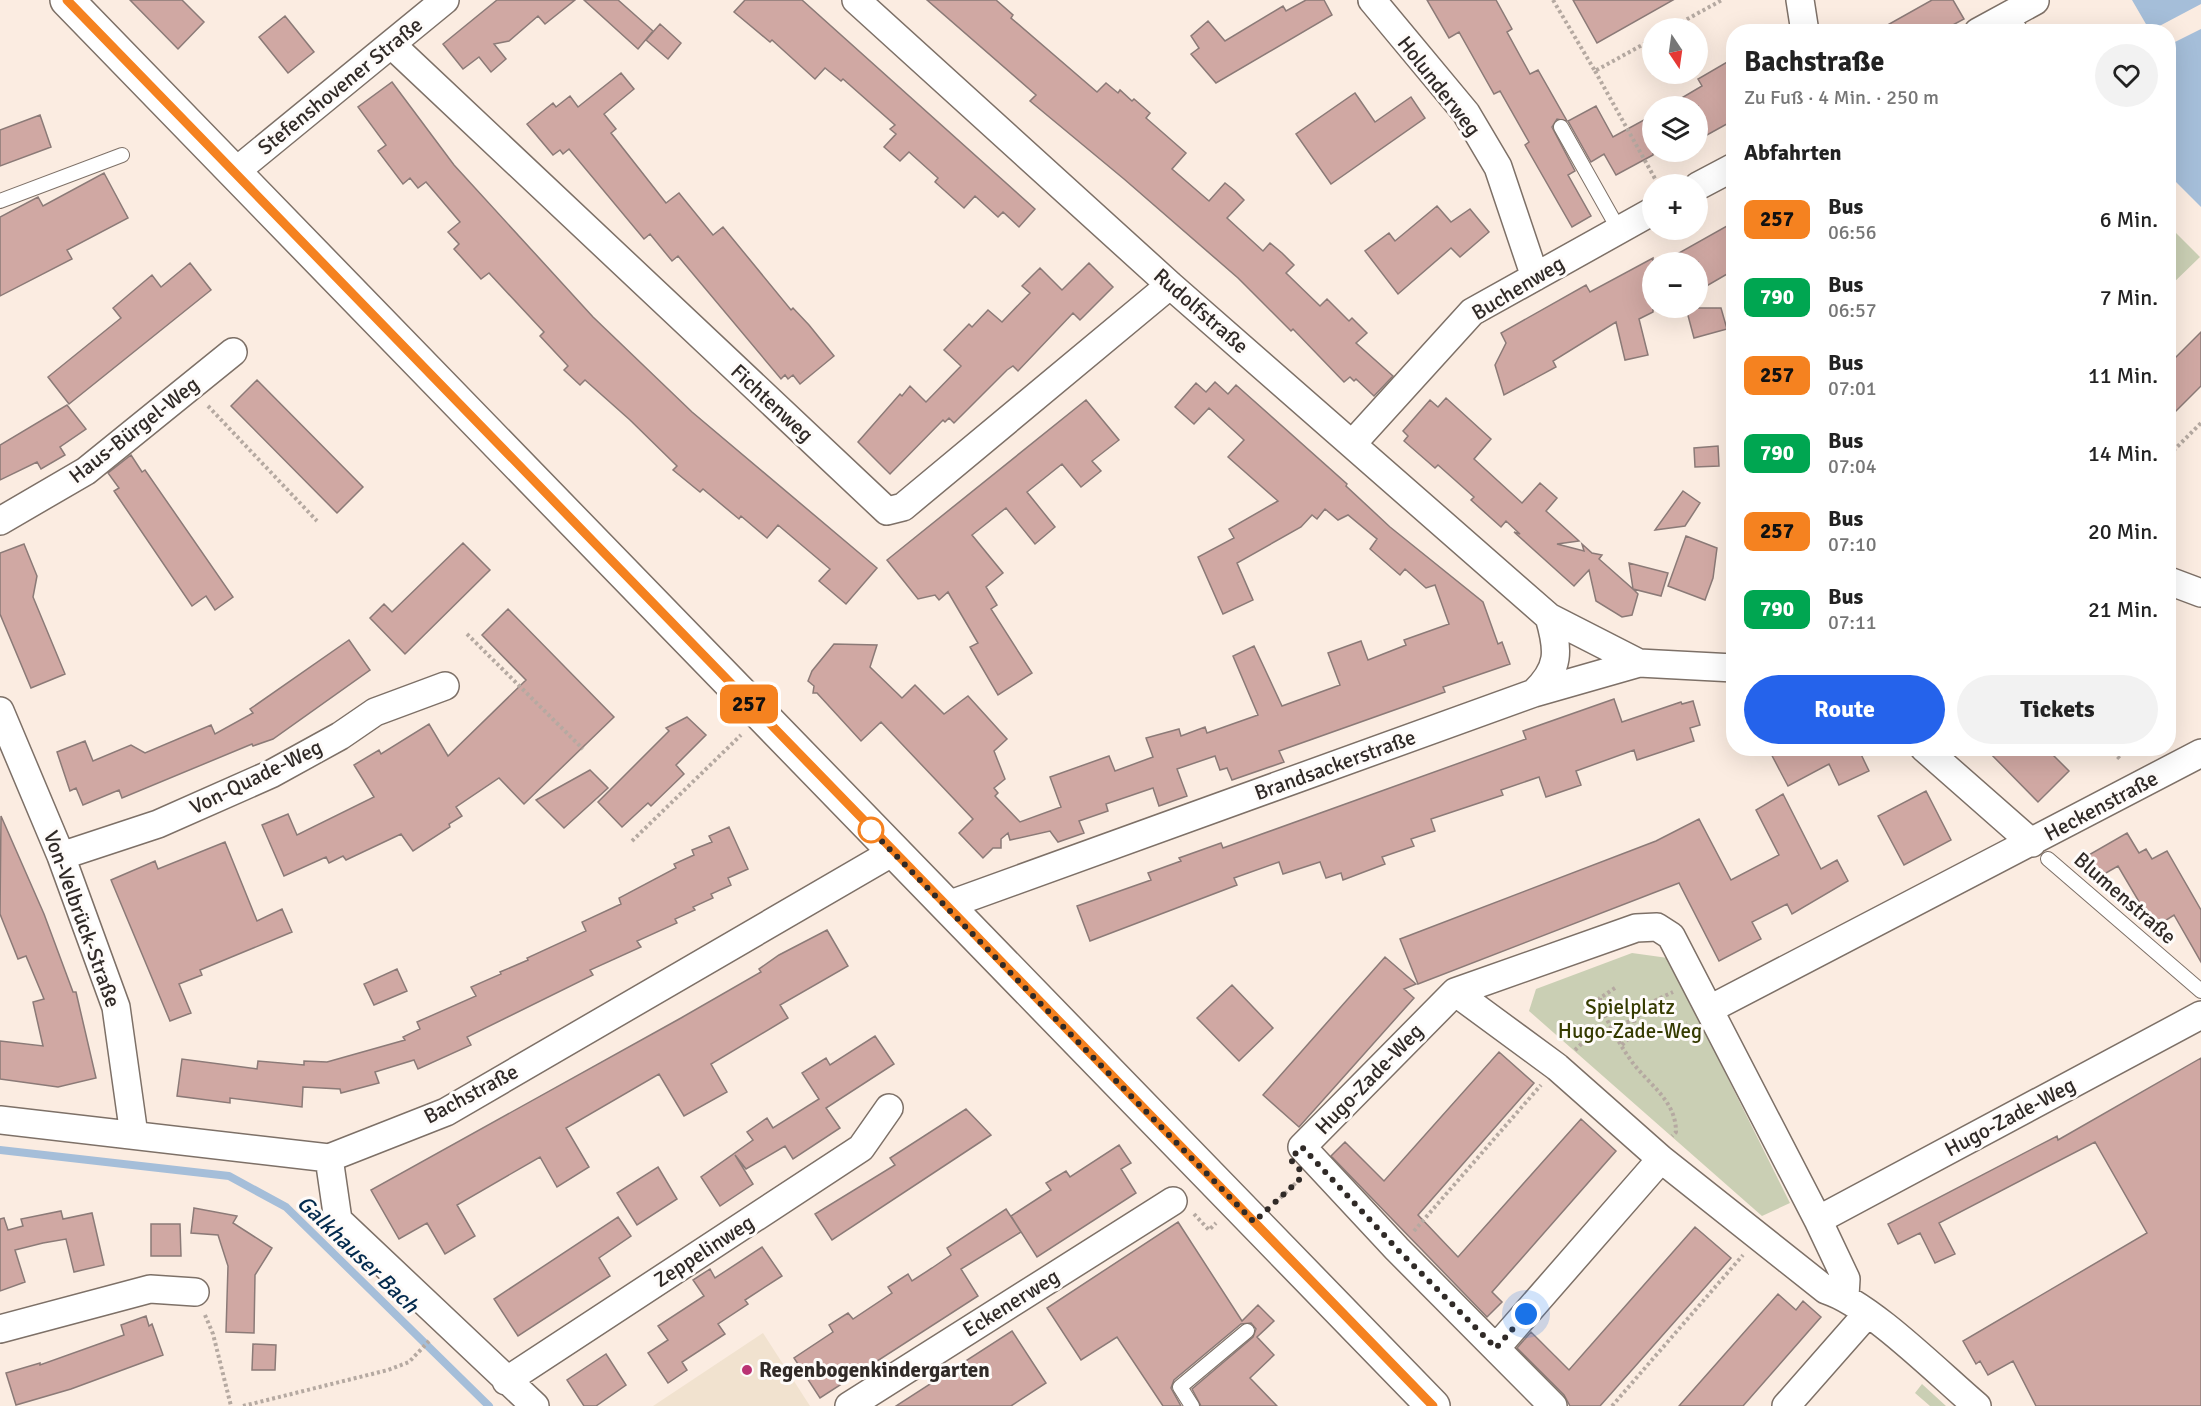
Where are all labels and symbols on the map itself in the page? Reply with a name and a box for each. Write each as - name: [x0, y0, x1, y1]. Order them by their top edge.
- street label: Stefenshovener Straße: [252, 12, 428, 160]
- north arrow: [1642, 18, 1708, 84]
- street label: Holunderweg: [1392, 31, 1486, 141]
- street label: Buchenweg: [1467, 250, 1569, 326]
- street label: Rudolfstraße: [1148, 263, 1254, 359]
- street label: Fichtenweg: [725, 358, 819, 448]
- street label: Haus-Bürgel-Weg: [64, 371, 204, 489]
- line badge: 257: [714, 684, 783, 724]
- street label: Brandsackerstraße: [1251, 724, 1419, 806]
- street label: Von-Quade-Weg: [186, 734, 326, 820]
- street label: Heckenstraße: [2040, 765, 2162, 847]
- unlabelled marker: [858, 817, 884, 843]
- street label: Von-Velbrück-Straße: [38, 827, 126, 1011]
- street label: Blumenstraße: [2068, 846, 2182, 950]
- park label: Spielplatz Hugo-Zade-Weg: [1558, 994, 1702, 1044]
- street label: Hugo-Zade-Weg: [1310, 1018, 1428, 1140]
- street label: Bachstraße: [419, 1058, 523, 1130]
- street label: Hugo-Zade-Weg: [1940, 1072, 2080, 1162]
- water label: Galkhauser Bach: [292, 1189, 425, 1319]
- street label: Zeppelinweg: [649, 1209, 759, 1293]
- street label: Eckenerweg: [958, 1263, 1064, 1343]
- your location: [1511, 1299, 1541, 1329]
- place label: Regenbogenkindergarten: [759, 1357, 990, 1383]
- marker: Regenbogenkindergarten: [740, 1363, 754, 1377]

